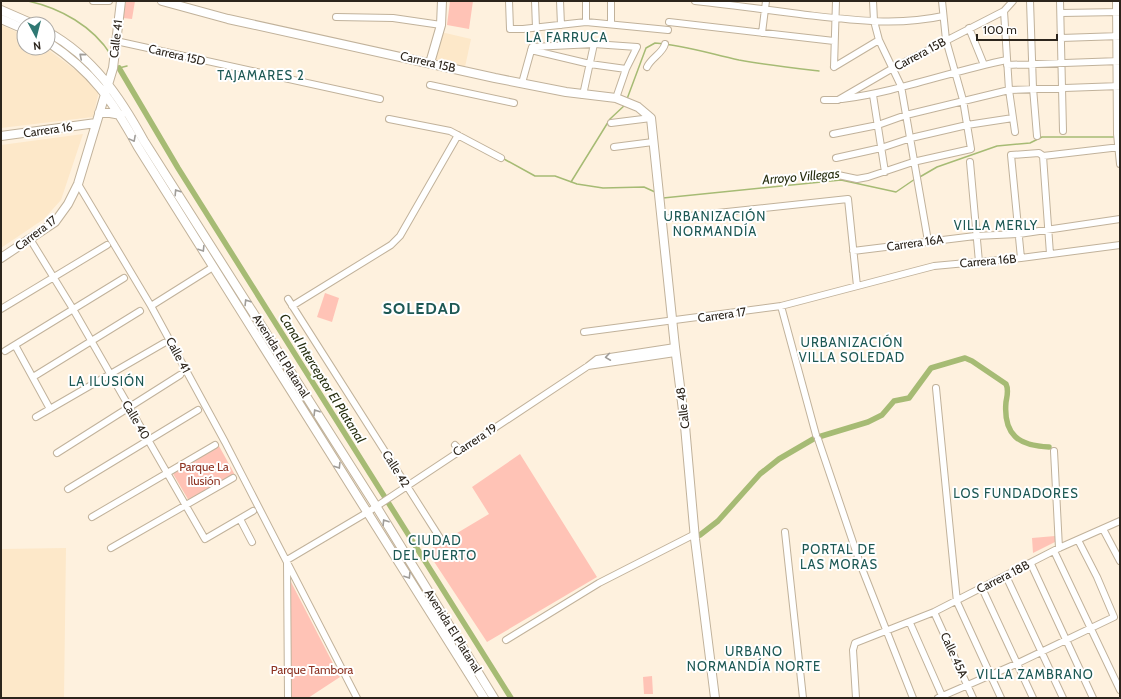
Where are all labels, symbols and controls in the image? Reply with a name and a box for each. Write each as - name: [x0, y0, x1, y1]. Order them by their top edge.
- north arrow: [16, 16, 56, 56]
- scale bar: [977, 16, 1057, 42]
- street label: Calle 41: [106, 19, 125, 59]
- text: 100 m: [983, 22, 1017, 37]
- district label: LA FARRUCA: [526, 29, 608, 45]
- street label: Carrera 15B: [891, 34, 948, 73]
- text: N: [33, 39, 42, 53]
- street label: Carrera 15D: [147, 41, 207, 68]
- street label: Carrera 15B: [399, 48, 457, 75]
- one-way arrow: [79, 54, 86, 61]
- district label: TAJAMARES 2: [217, 67, 305, 83]
- street label: Carrera 16: [22, 119, 74, 140]
- one-way arrow: [129, 135, 136, 142]
- water label: Arroyo Villegas: [761, 165, 840, 187]
- one-way arrow: [174, 189, 182, 196]
- district label: URBANIZACIÓN NORMANDÍA: [664, 208, 766, 239]
- street label: Carrera 17: [12, 212, 60, 253]
- district label: VILLA MERLY: [954, 217, 1038, 233]
- street label: Carrera 16A: [886, 231, 945, 254]
- one-way arrow: [197, 245, 204, 252]
- street label: Carrera 16B: [959, 251, 1017, 270]
- one-way arrow: [244, 299, 251, 306]
- district label: SOLEDAD: [383, 299, 461, 318]
- street label: Carrera 17: [697, 304, 747, 325]
- water label: Canal Interceptor El Platanal: [277, 310, 369, 446]
- street label: Avenida El Platanal: [250, 311, 313, 400]
- street label: Calle 41: [163, 334, 194, 375]
- district label: URBANIZACIÓN VILLA SOLEDAD: [799, 334, 905, 365]
- one-way arrow: [605, 352, 611, 361]
- district label: LA ILUSIÓN: [69, 373, 145, 389]
- street label: Calle 48: [673, 386, 692, 430]
- street label: Calle 40: [119, 397, 154, 442]
- one-way arrow: [313, 409, 321, 416]
- street label: Carrera 19: [450, 420, 500, 459]
- street label: Calle 42: [379, 447, 414, 490]
- park label: Parque La Ilusión: [179, 459, 229, 488]
- one-way arrow: [334, 462, 341, 469]
- district label: LOS FUNDADORES: [953, 485, 1079, 501]
- one-way arrow: [383, 519, 390, 526]
- district label: CIUDAD DEL PUERTO: [393, 532, 477, 563]
- district label: PORTAL DE LAS MORAS: [800, 541, 878, 572]
- street label: Carrera 18B: [974, 557, 1032, 596]
- one-way arrow: [403, 572, 410, 579]
- street label: Avenida El Platanal: [422, 586, 485, 675]
- street label: Calle 45A: [937, 630, 972, 680]
- district label: URBANO NORMANDÍA NORTE: [687, 643, 821, 674]
- park label: Parque Tambora: [271, 662, 354, 677]
- district label: VILLA ZAMBRANO: [976, 666, 1094, 682]

